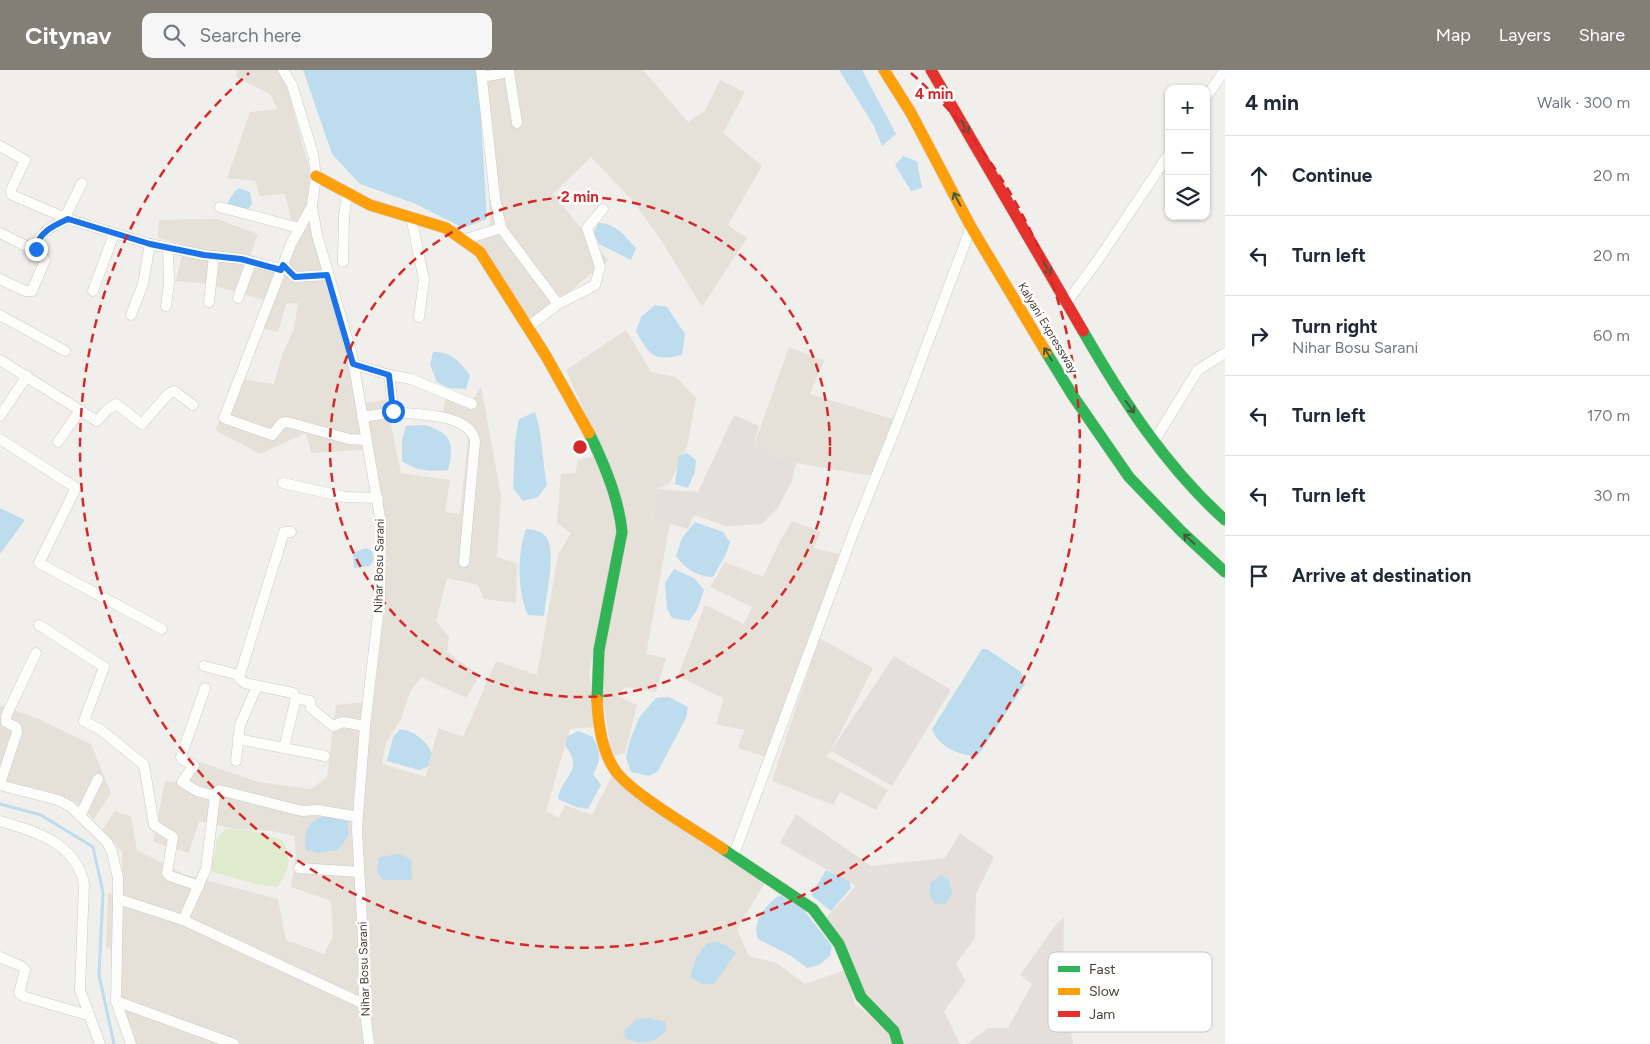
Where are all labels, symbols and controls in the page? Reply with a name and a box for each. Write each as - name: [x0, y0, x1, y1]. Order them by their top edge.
- search box: [142, 13, 492, 58]
- text: Citynav: [25, 21, 112, 50]
- icon: search: [160, 21, 188, 49]
- text: Search here: [200, 24, 301, 47]
- text: Map: [1436, 24, 1471, 46]
- text: Layers: [1499, 24, 1551, 46]
- text: Share: [1579, 24, 1625, 46]
- text: 4 min: [915, 85, 953, 103]
- map controls: [1165, 85, 1210, 220]
- button: +: [1165, 85, 1210, 130]
- text: 4 min: [1245, 90, 1299, 115]
- text: Walk · 300 m: [1537, 93, 1630, 112]
- one-way arrow: [960, 120, 970, 134]
- button: −: [1165, 130, 1210, 175]
- icon: ahead: [1245, 162, 1273, 190]
- text: Continue: [1292, 164, 1372, 187]
- text: 20 m: [1593, 166, 1630, 185]
- button: layers: [1165, 175, 1210, 220]
- text: 2 min: [561, 188, 599, 206]
- one-way arrow: [952, 192, 961, 207]
- route end: [25, 238, 48, 261]
- icon: left: [1245, 242, 1273, 270]
- text: Turn left: [1292, 244, 1366, 267]
- text: 20 m: [1593, 246, 1630, 265]
- one-way arrow: [1042, 260, 1052, 274]
- street label: Kalyani Expressway: [1015, 280, 1081, 377]
- text: Turn right: [1292, 315, 1378, 338]
- icon: right: [1245, 322, 1273, 350]
- text: 60 m: [1593, 326, 1630, 345]
- text: Nihar Bosu Sarani: [1292, 338, 1418, 357]
- one-way arrow: [1042, 348, 1052, 362]
- route start: [382, 400, 405, 423]
- one-way arrow: [1125, 400, 1135, 414]
- icon: left: [1245, 402, 1273, 430]
- text: Turn left: [1292, 404, 1366, 427]
- text: 170 m: [1587, 406, 1630, 425]
- centre of rings: [571, 438, 589, 456]
- icon: left: [1245, 482, 1273, 510]
- text: Turn left: [1292, 484, 1366, 507]
- text: 30 m: [1593, 486, 1630, 505]
- street label: Nihar Bosu Sarani: [371, 519, 387, 613]
- one-way arrow: [1182, 533, 1195, 545]
- icon: arrive: [1245, 562, 1273, 590]
- text: Arrive at destination: [1292, 564, 1471, 587]
- street label: Nihar Bosu Sarani: [355, 921, 373, 1017]
- legend: [1048, 952, 1212, 1032]
- text: Fast: [1089, 961, 1115, 978]
- text: Slow: [1089, 983, 1120, 1000]
- text: Jam: [1089, 1006, 1115, 1023]

